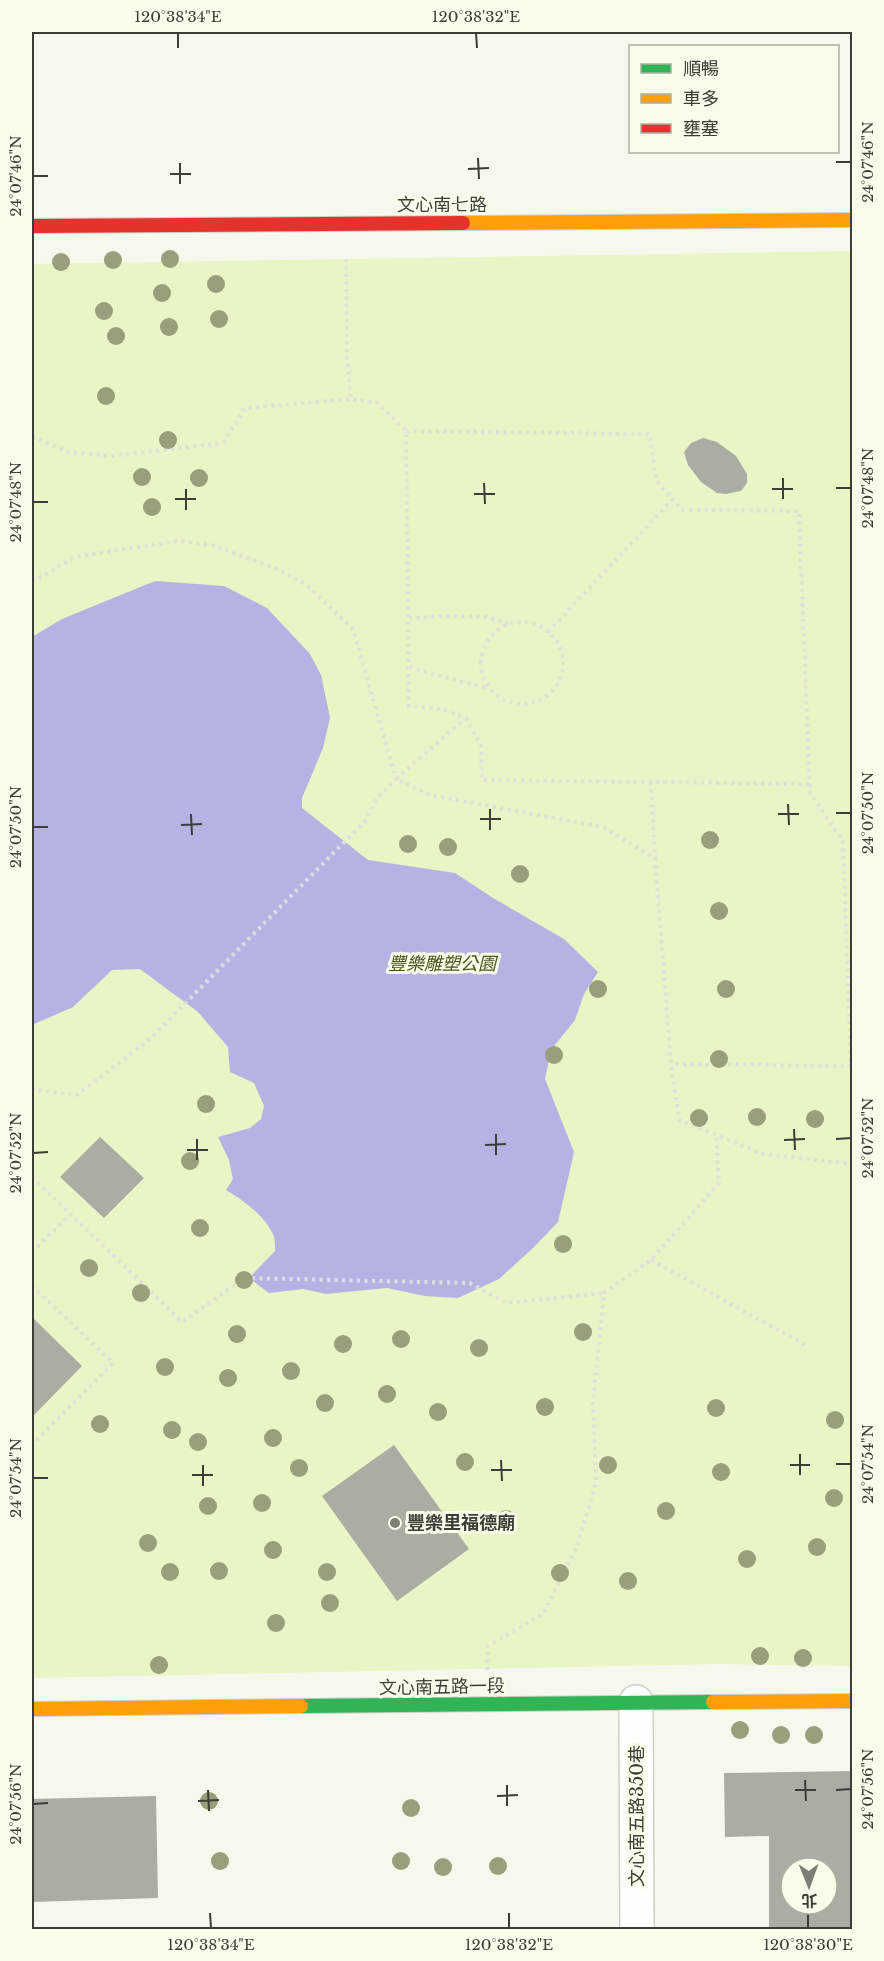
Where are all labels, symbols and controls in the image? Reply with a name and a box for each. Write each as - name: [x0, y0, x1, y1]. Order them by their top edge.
- text: 120°38'34"E: [134, 7, 222, 26]
- text: 120°38'32"E: [432, 7, 520, 26]
- legend: [629, 45, 839, 153]
- text: 順暢: [683, 58, 719, 80]
- text: 車多: [683, 88, 719, 110]
- text: 壅塞: [683, 118, 719, 140]
- text: 24°07'46"N: [858, 121, 877, 203]
- text: 24°07'46"N: [6, 135, 25, 217]
- street label: 文心南七路: [397, 194, 487, 216]
- text: 24°07'48"N: [858, 448, 877, 528]
- text: 24°07'48"N: [6, 462, 25, 542]
- text: 24°07'50"N: [858, 772, 877, 854]
- text: 24°07'50"N: [6, 786, 25, 868]
- park label: 豐樂雕塑公園: [388, 953, 499, 975]
- text: 24°07'52"N: [858, 1098, 877, 1178]
- text: 24°07'52"N: [6, 1113, 25, 1193]
- text: 24°07'54"N: [858, 1424, 877, 1504]
- text: 24°07'54"N: [6, 1438, 25, 1518]
- place label: 豐樂里福德廟: [407, 1512, 515, 1534]
- marker: 豐樂里福德廟: [388, 1516, 402, 1530]
- street label: 文心南五路一段: [379, 1675, 505, 1699]
- street label: 文心南五路350巷: [626, 1745, 648, 1887]
- text: 24°07'56"N: [858, 1748, 877, 1830]
- text: 24°07'56"N: [6, 1763, 25, 1845]
- north arrow: [779, 1856, 839, 1916]
- text: 北: [801, 1891, 817, 1911]
- text: 120°38'34"E: [167, 1935, 255, 1954]
- text: 120°38'32"E: [465, 1935, 553, 1954]
- text: 120°38'30"E: [763, 1935, 853, 1954]

